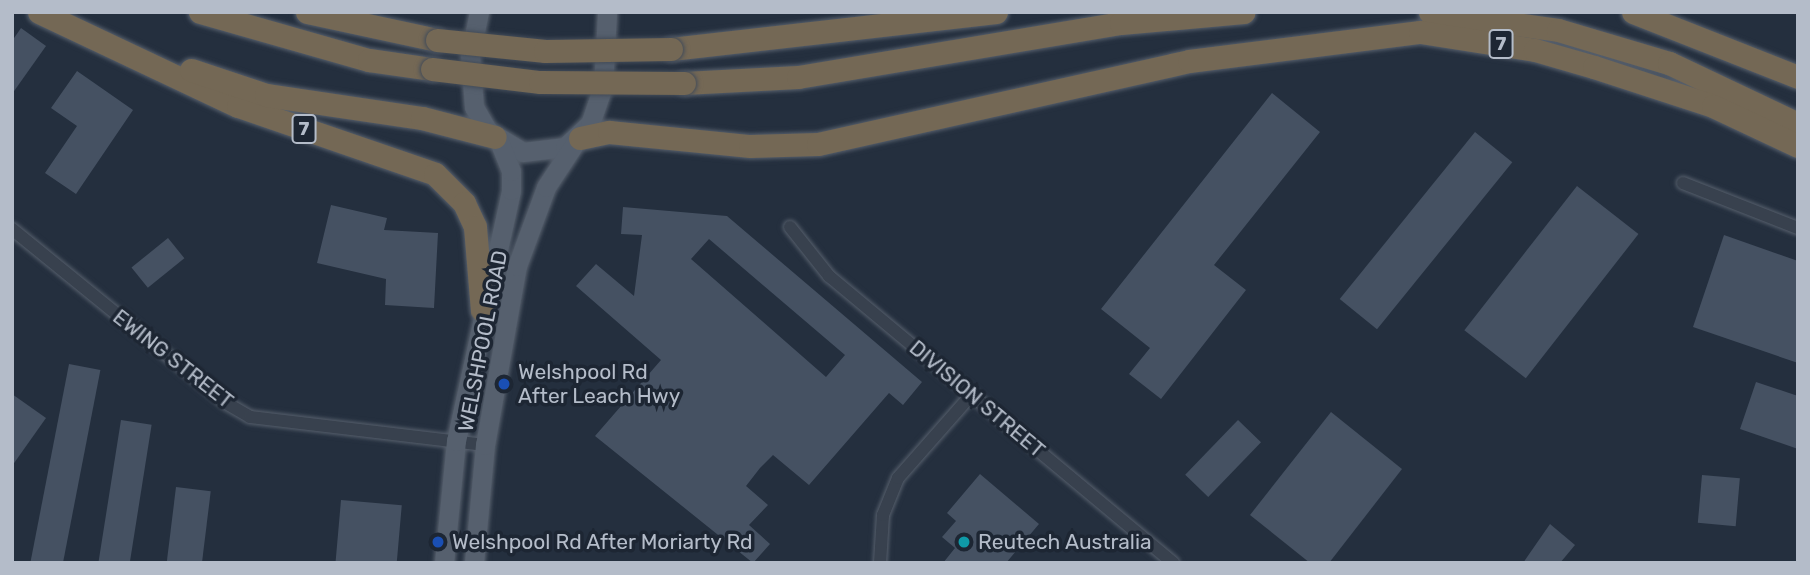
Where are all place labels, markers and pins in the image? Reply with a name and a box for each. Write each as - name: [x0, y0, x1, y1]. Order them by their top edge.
- place label: Welshpool Rd After Leach Hwy: [518, 359, 681, 409]
- marker: Welshpool Rd After Leach Hwy: [496, 376, 512, 392]
- place label: Welshpool Rd After Moriarty Rd: [452, 529, 754, 555]
- place label: Reutech Australia: [978, 529, 1152, 555]
- marker: Welshpool Rd After Moriarty Rd: [430, 534, 446, 550]
- marker: Reutech Australia: [956, 534, 972, 550]

